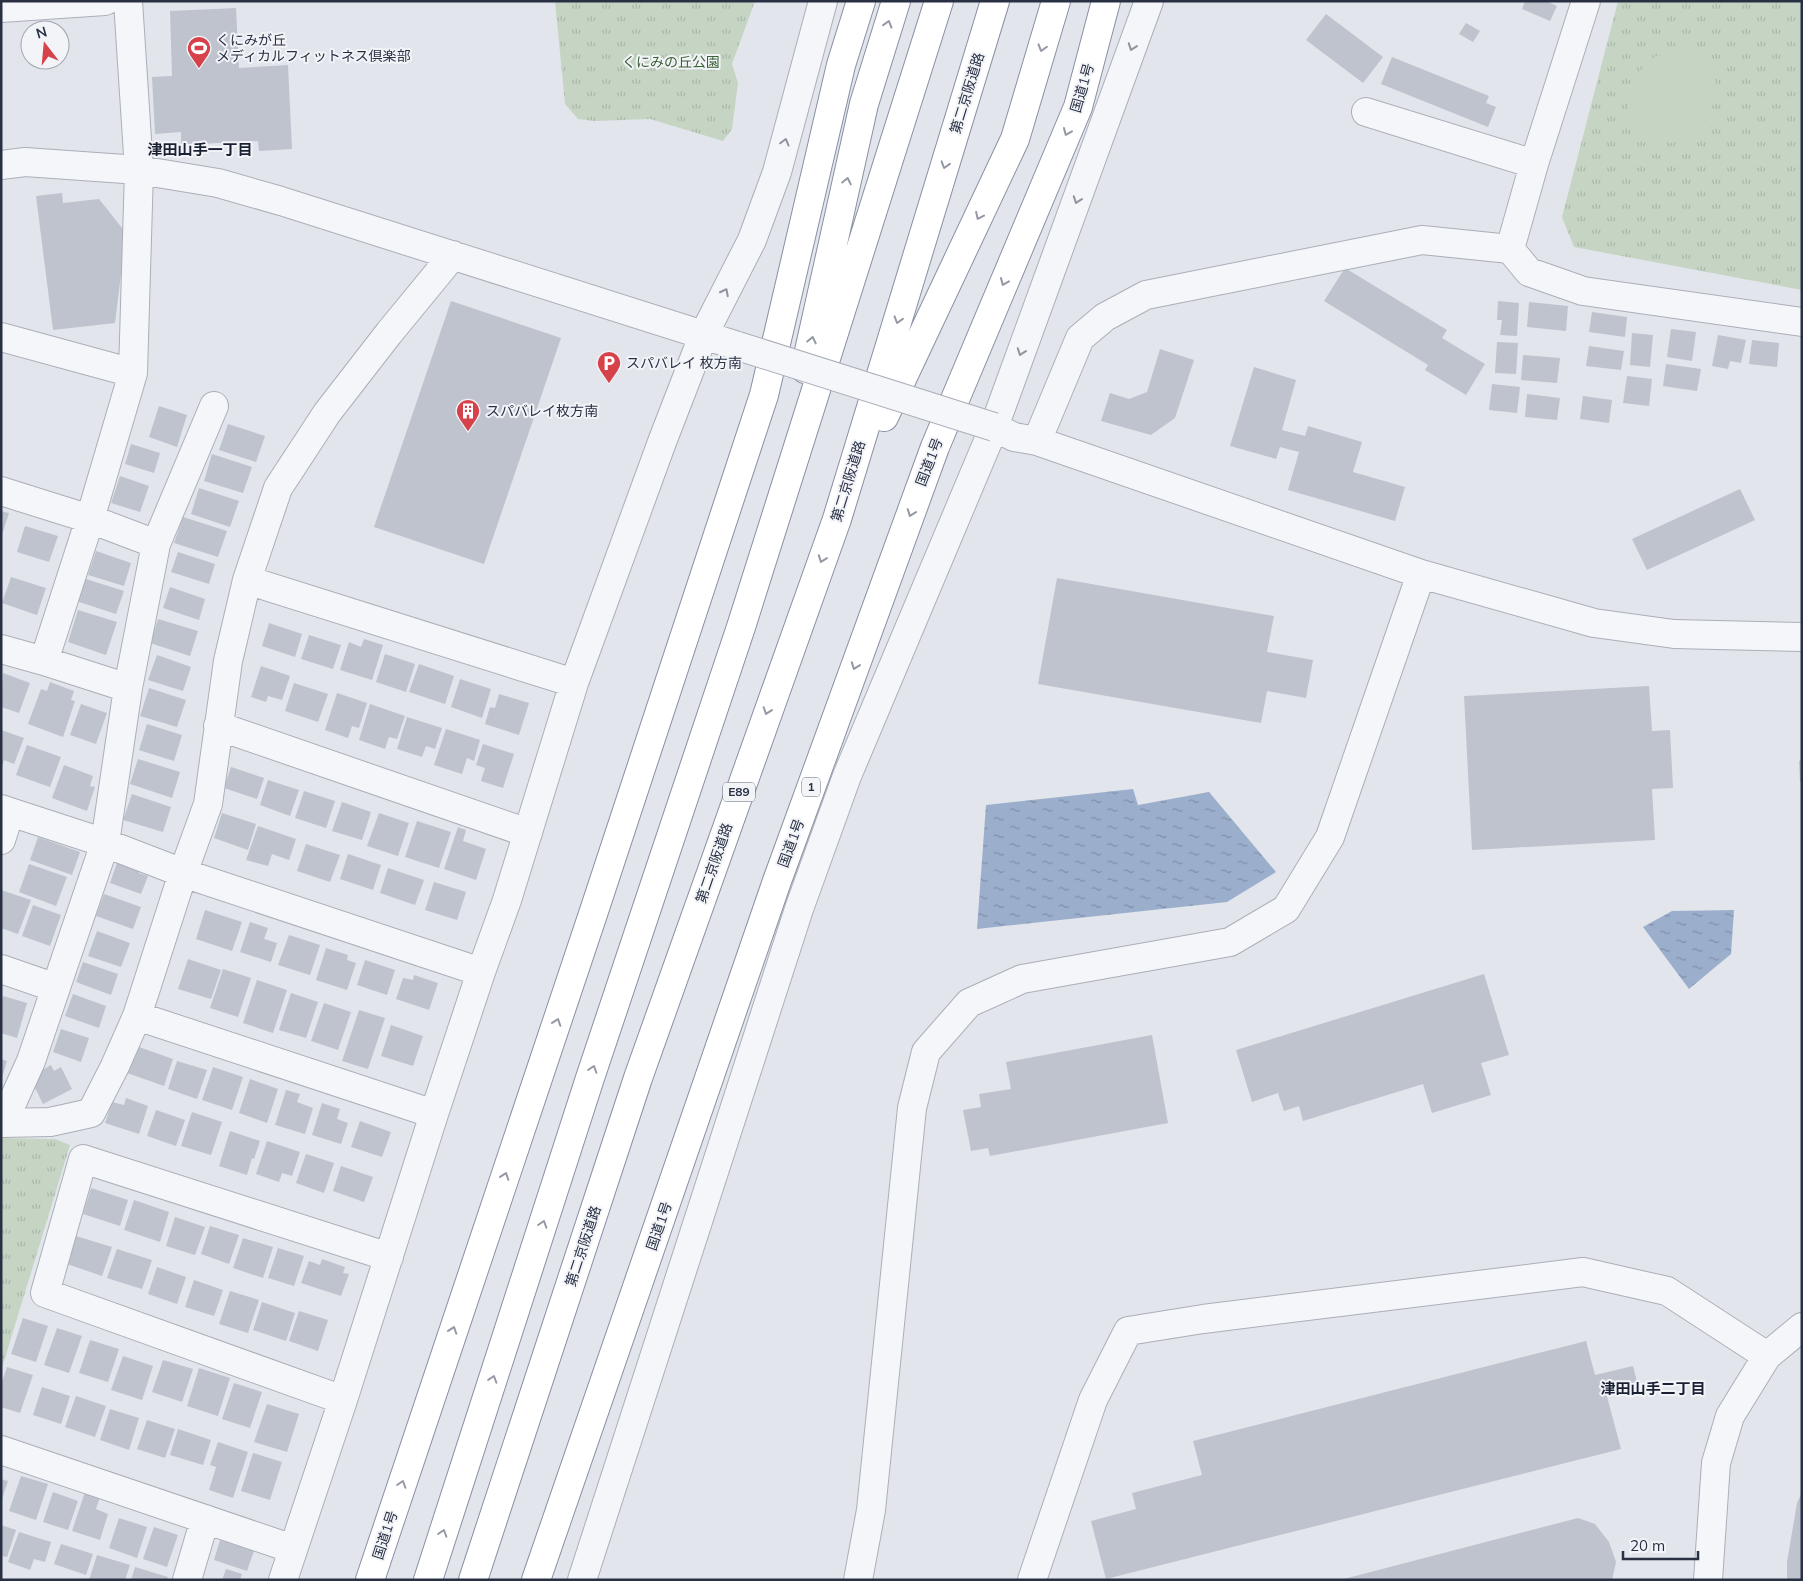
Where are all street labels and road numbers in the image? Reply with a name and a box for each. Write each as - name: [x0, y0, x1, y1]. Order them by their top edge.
- street label: 第二京阪道路: [946, 50, 988, 136]
- street label: 国道1号: [1066, 61, 1098, 115]
- street label: 国道1号: [912, 435, 946, 489]
- street label: 第二京阪道路: [827, 438, 869, 524]
- road number: 1: [802, 778, 820, 796]
- road number: E89: [723, 782, 755, 802]
- street label: 国道1号: [774, 816, 808, 870]
- street label: 第二京阪道路: [692, 820, 736, 906]
- street label: 国道1号: [642, 1199, 676, 1253]
- street label: 第二京阪道路: [561, 1203, 605, 1289]
- street label: 国道1号: [369, 1508, 401, 1562]

